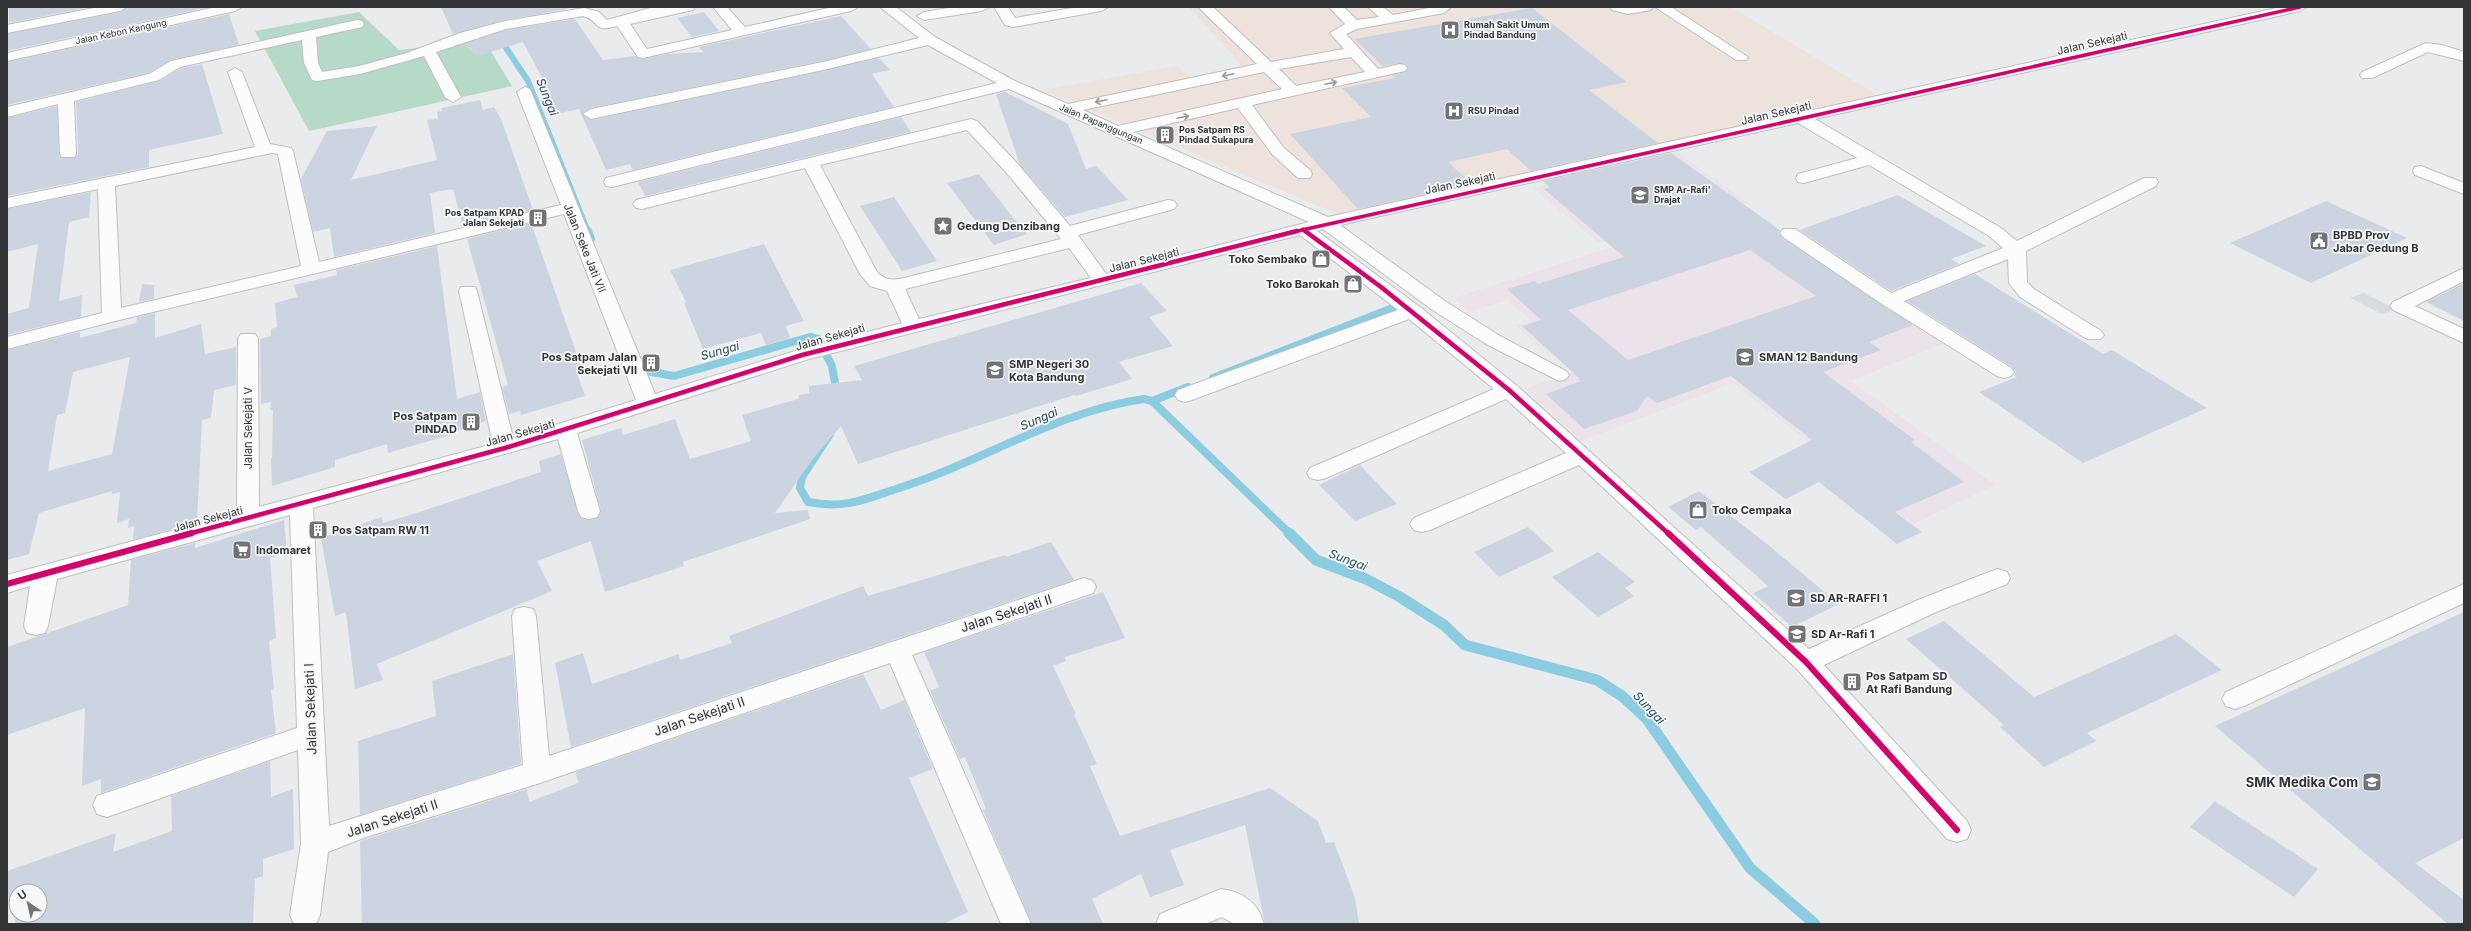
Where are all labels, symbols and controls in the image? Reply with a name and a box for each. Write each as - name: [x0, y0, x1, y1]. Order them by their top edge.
- street label: Jalan Kebon Kangung: [74, 16, 168, 47]
- hospital icon: Rumah Sakit Umum Pindad Bandung: [1439, 19, 1461, 41]
- place label: Rumah Sakit Umum Pindad Bandung: [1464, 19, 1550, 40]
- street label: Jalan Sekejati: [2056, 28, 2128, 58]
- one-way arrow: [1222, 71, 1235, 79]
- water label: Sungai: [533, 76, 562, 119]
- one-way arrow: [1324, 79, 1337, 87]
- one-way arrow: [1095, 98, 1108, 106]
- street label: Jalan Sekejati: [1740, 98, 1812, 128]
- hospital icon: RSU Pindad: [1443, 100, 1465, 122]
- street label: Jalan Papanggungan: [1058, 101, 1145, 146]
- place label: RSU Pindad: [1468, 105, 1519, 116]
- one-way arrow: [1176, 112, 1189, 120]
- building icon: Pos Satpam RS Pindad Sukapura: [1154, 124, 1176, 146]
- place label: Pos Satpam RS Pindad Sukapura: [1179, 124, 1254, 145]
- street label: Jalan Sekejati: [1423, 169, 1497, 197]
- school or university icon: SMP Ar-Rafi' Drajat: [1629, 184, 1651, 206]
- place label: SMP Ar-Rafi' Drajat: [1654, 184, 1711, 205]
- street label: Jalan Seke Jati VII: [561, 201, 609, 295]
- place label: Pos Satpam KPAD Jalan Sekejati: [445, 207, 524, 228]
- building icon: Pos Satpam KPAD Jalan Sekejati: [527, 207, 549, 229]
- place icon: Gedung Denzibang: [932, 215, 954, 237]
- place label: Gedung Denzibang: [957, 219, 1060, 233]
- place label: BPBD Prov Jabar Gedung B: [2333, 228, 2419, 255]
- public building icon: BPBD Prov Jabar Gedung B: [2308, 230, 2330, 252]
- street label: Jalan Sekejati: [1108, 245, 1180, 275]
- shop icon: Toko Sembako: [1310, 248, 1332, 270]
- place label: Toko Sembako: [1228, 252, 1307, 266]
- shop icon: Toko Barokah: [1342, 273, 1364, 295]
- place label: Toko Barokah: [1266, 277, 1339, 291]
- street label: Jalan Sekejati: [794, 320, 866, 354]
- water label: Sungai: [699, 338, 742, 363]
- school or university icon: SMAN 12 Bandung: [1734, 346, 1756, 368]
- place label: Pos Satpam Jalan Sekejati VII: [542, 350, 637, 377]
- place label: SMAN 12 Bandung: [1759, 350, 1858, 364]
- building icon: Pos Satpam Jalan Sekejati VII: [640, 352, 662, 374]
- place label: SMP Negeri 30 Kota Bandung: [1009, 357, 1089, 384]
- school or university icon: SMP Negeri 30 Kota Bandung: [984, 359, 1006, 381]
- street label: Jalan Sekejati V: [241, 386, 255, 469]
- water label: Sungai: [1018, 403, 1061, 433]
- place label: Pos Satpam PINDAD: [393, 409, 457, 436]
- building icon: Pos Satpam PINDAD: [460, 411, 482, 433]
- street label: Jalan Sekejati: [484, 416, 556, 450]
- shop icon: Toko Cempaka: [1687, 499, 1709, 521]
- street label: Jalan Sekejati: [172, 503, 244, 535]
- place label: Toko Cempaka: [1712, 503, 1792, 517]
- building icon: Pos Satpam RW 11: [307, 519, 329, 541]
- place label: Pos Satpam RW 11: [332, 523, 429, 537]
- supermarket icon: Indomaret: [231, 539, 253, 561]
- place label: Indomaret: [256, 543, 311, 557]
- water label: Sungai: [1327, 545, 1370, 574]
- school or university icon: SD AR-RAFFI 1: [1785, 587, 1807, 609]
- street label: Jalan Sekejati II: [958, 591, 1054, 635]
- place label: SD AR-RAFFI 1: [1810, 591, 1887, 605]
- school or university icon: SD Ar-Rafi 1: [1786, 623, 1808, 645]
- place label: SD Ar-Rafi 1: [1811, 627, 1875, 641]
- street label: Jalan Sekejati I: [300, 663, 320, 755]
- place label: Pos Satpam SD At Rafi Bandung: [1866, 669, 1952, 696]
- building icon: Pos Satpam SD At Rafi Bandung: [1841, 671, 1863, 693]
- water label: Sungai: [1630, 688, 1669, 728]
- street label: Jalan Sekejati II: [651, 693, 747, 739]
- school or university icon: SMK Medika Com: [2361, 771, 2383, 793]
- place label: SMK Medika Com: [2246, 774, 2358, 790]
- street label: Jalan Sekejati II: [344, 796, 440, 840]
- north arrow: [8, 883, 48, 923]
- text: U: [15, 887, 30, 903]

